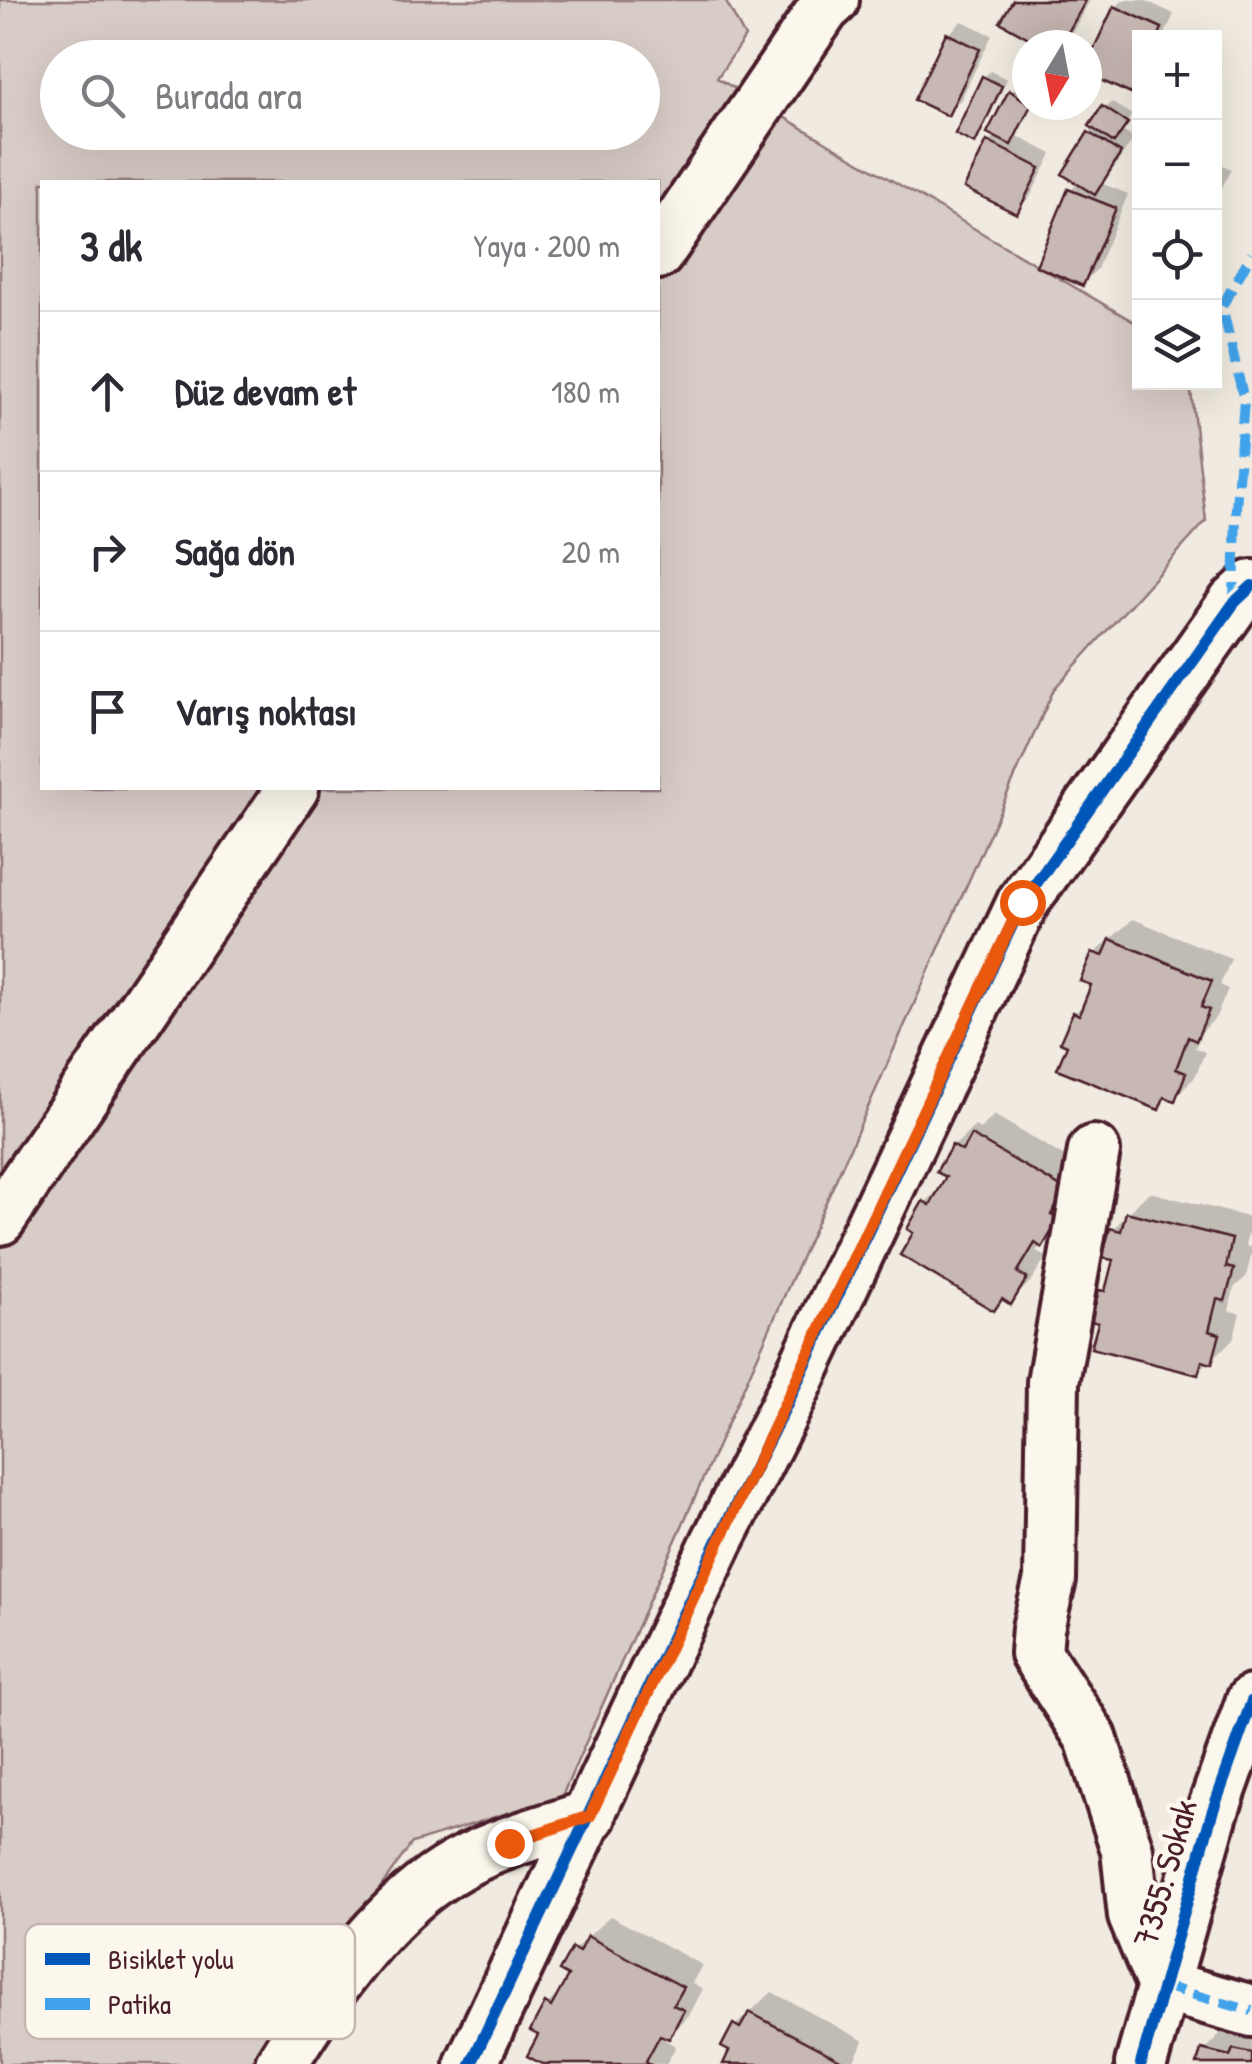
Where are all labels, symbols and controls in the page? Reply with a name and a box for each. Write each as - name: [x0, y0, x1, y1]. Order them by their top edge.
- north arrow: [1012, 30, 1102, 120]
- map controls: [1132, 30, 1222, 390]
- button: +: [1132, 30, 1222, 120]
- search box: [40, 40, 660, 150]
- icon: search: [75, 68, 130, 123]
- text: Burada ara: [155, 69, 302, 121]
- button: −: [1132, 120, 1222, 210]
- button: locate: [1132, 210, 1222, 300]
- text: 3 dk: [80, 217, 142, 274]
- text: Yaya · 200 m: [473, 224, 620, 267]
- button: layers: [1132, 300, 1222, 390]
- icon: ahead: [80, 364, 135, 419]
- text: Düz devam et: [175, 365, 356, 417]
- text: 180 m: [551, 370, 620, 413]
- icon: right: [80, 524, 135, 579]
- text: Sağa dön: [175, 525, 295, 577]
- text: 20 m: [562, 530, 620, 573]
- icon: arrive: [80, 684, 135, 739]
- text: Varış noktası: [175, 685, 357, 737]
- route start: [1000, 880, 1046, 926]
- street label: 7355. Sokak: [1121, 1794, 1208, 1952]
- route end: [487, 1821, 533, 1867]
- legend: [25, 1924, 355, 2039]
- text: Bisiklet yolu: [108, 1940, 234, 1978]
- text: Patika: [108, 1985, 171, 2023]

